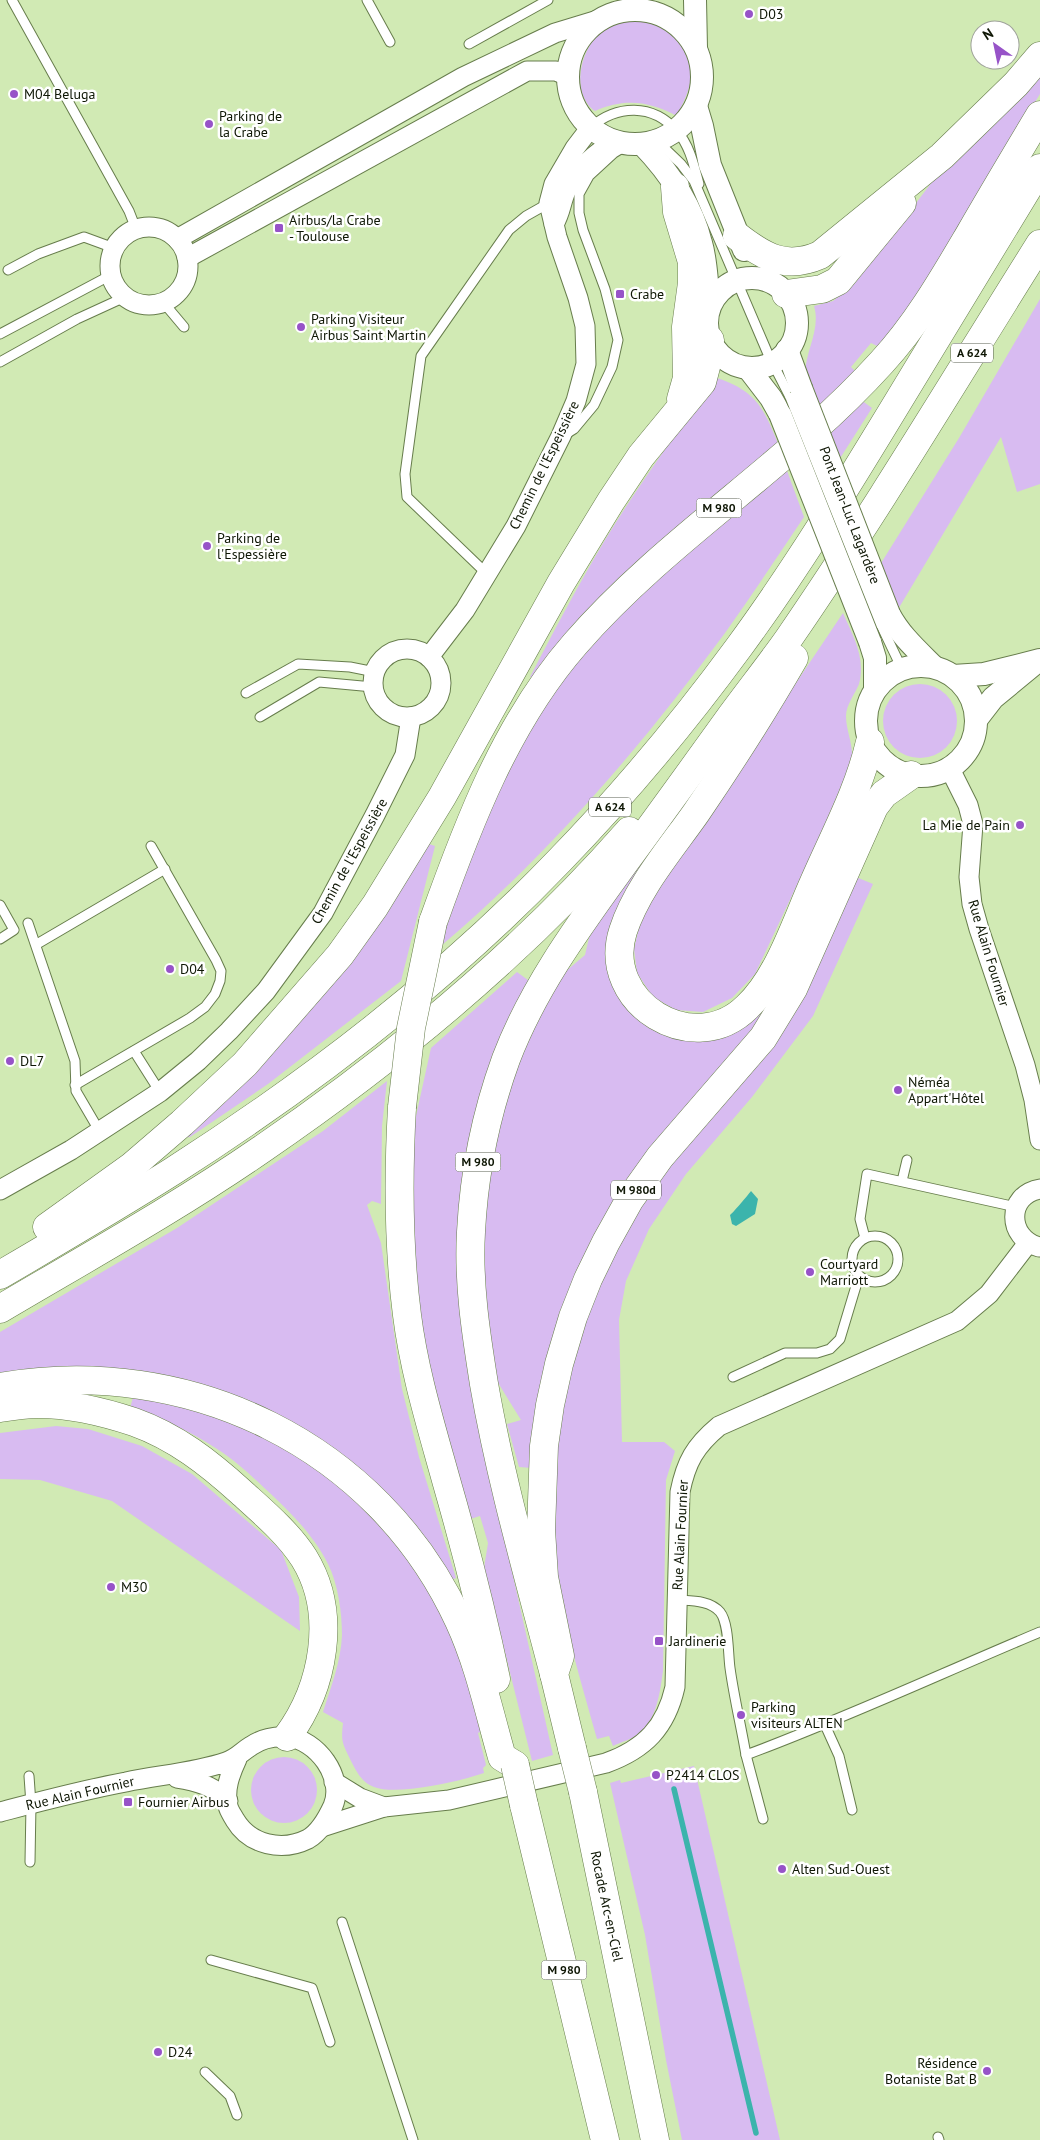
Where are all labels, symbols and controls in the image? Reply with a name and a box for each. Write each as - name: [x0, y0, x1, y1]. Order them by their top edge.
- place label: D03: [759, 5, 783, 23]
- marker: D03: [743, 8, 755, 20]
- north arrow: [970, 20, 1020, 70]
- text: N: [979, 24, 997, 44]
- place label: M04 Beluga: [24, 85, 96, 103]
- marker: M04 Beluga: [8, 88, 20, 100]
- place label: Parking de la Crabe: [219, 107, 282, 141]
- marker: Parking de la Crabe: [203, 118, 215, 130]
- place label: Airbus/la Crabe - Toulouse: [289, 211, 381, 245]
- marker: Airbus/la Crabe - Toulouse: [273, 222, 285, 234]
- place label: Crabe: [630, 285, 664, 303]
- marker: Crabe: [614, 288, 626, 300]
- place label: Parking Visiteur Airbus Saint Martin: [311, 310, 426, 344]
- marker: Parking Visiteur Airbus Saint Martin: [295, 321, 307, 333]
- road number: A 624: [951, 343, 993, 362]
- street label: Chemin de l'Espeissière: [505, 398, 583, 532]
- street label: Pont Jean-Luc Lagardère: [815, 444, 885, 586]
- road number: M 980: [696, 498, 742, 518]
- place label: Parking de l'Espessière: [217, 529, 287, 563]
- marker: Parking de l'Espessière: [201, 540, 213, 552]
- street label: Chemin de l'Espeissière: [307, 795, 391, 927]
- road number: A 624: [589, 798, 631, 816]
- place label: La Mie de Pain: [923, 816, 1010, 834]
- marker: La Mie de Pain: [1014, 819, 1026, 831]
- street label: Rue Alain Fournier: [964, 897, 1014, 1009]
- place label: D04: [180, 960, 205, 978]
- marker: D04: [164, 963, 176, 975]
- place label: DL7: [20, 1052, 44, 1070]
- marker: DL7: [4, 1055, 16, 1067]
- place label: Néméa Appart'Hôtel: [908, 1073, 984, 1107]
- marker: Néméa Appart'Hôtel: [892, 1084, 904, 1096]
- road number: M 980: [456, 1152, 500, 1172]
- road number: M 980d: [611, 1180, 661, 1200]
- place label: Courtyard Marriott: [820, 1255, 878, 1289]
- marker: Courtyard Marriott: [804, 1266, 816, 1278]
- street label: Rue Alain Fournier: [668, 1479, 692, 1591]
- place label: M30: [121, 1578, 148, 1596]
- marker: M30: [105, 1581, 117, 1593]
- place label: Jardinerie: [668, 1632, 726, 1650]
- marker: Jardinerie: [653, 1635, 665, 1647]
- place label: Parking visiteurs ALTEN: [751, 1698, 843, 1732]
- marker: Parking visiteurs ALTEN: [735, 1709, 747, 1721]
- place label: P2414 CLOS: [666, 1766, 739, 1784]
- marker: P2414 CLOS: [650, 1769, 662, 1781]
- street label: Rue Alain Fournier: [24, 1772, 136, 1814]
- place label: Fournier Airbus: [138, 1793, 229, 1811]
- marker: Fournier Airbus: [122, 1796, 134, 1808]
- street label: Rocade Arc-en-Ciel: [586, 1849, 628, 1963]
- place label: Alten Sud-Ouest: [792, 1860, 890, 1878]
- marker: Alten Sud-Ouest: [776, 1863, 788, 1875]
- road number: M 980: [542, 1960, 586, 1980]
- place label: D24: [168, 2043, 193, 2061]
- marker: D24: [152, 2046, 164, 2058]
- place label: Résidence Botaniste Bat B: [885, 2054, 977, 2088]
- marker: Résidence Botaniste Bat B: [981, 2065, 993, 2077]

